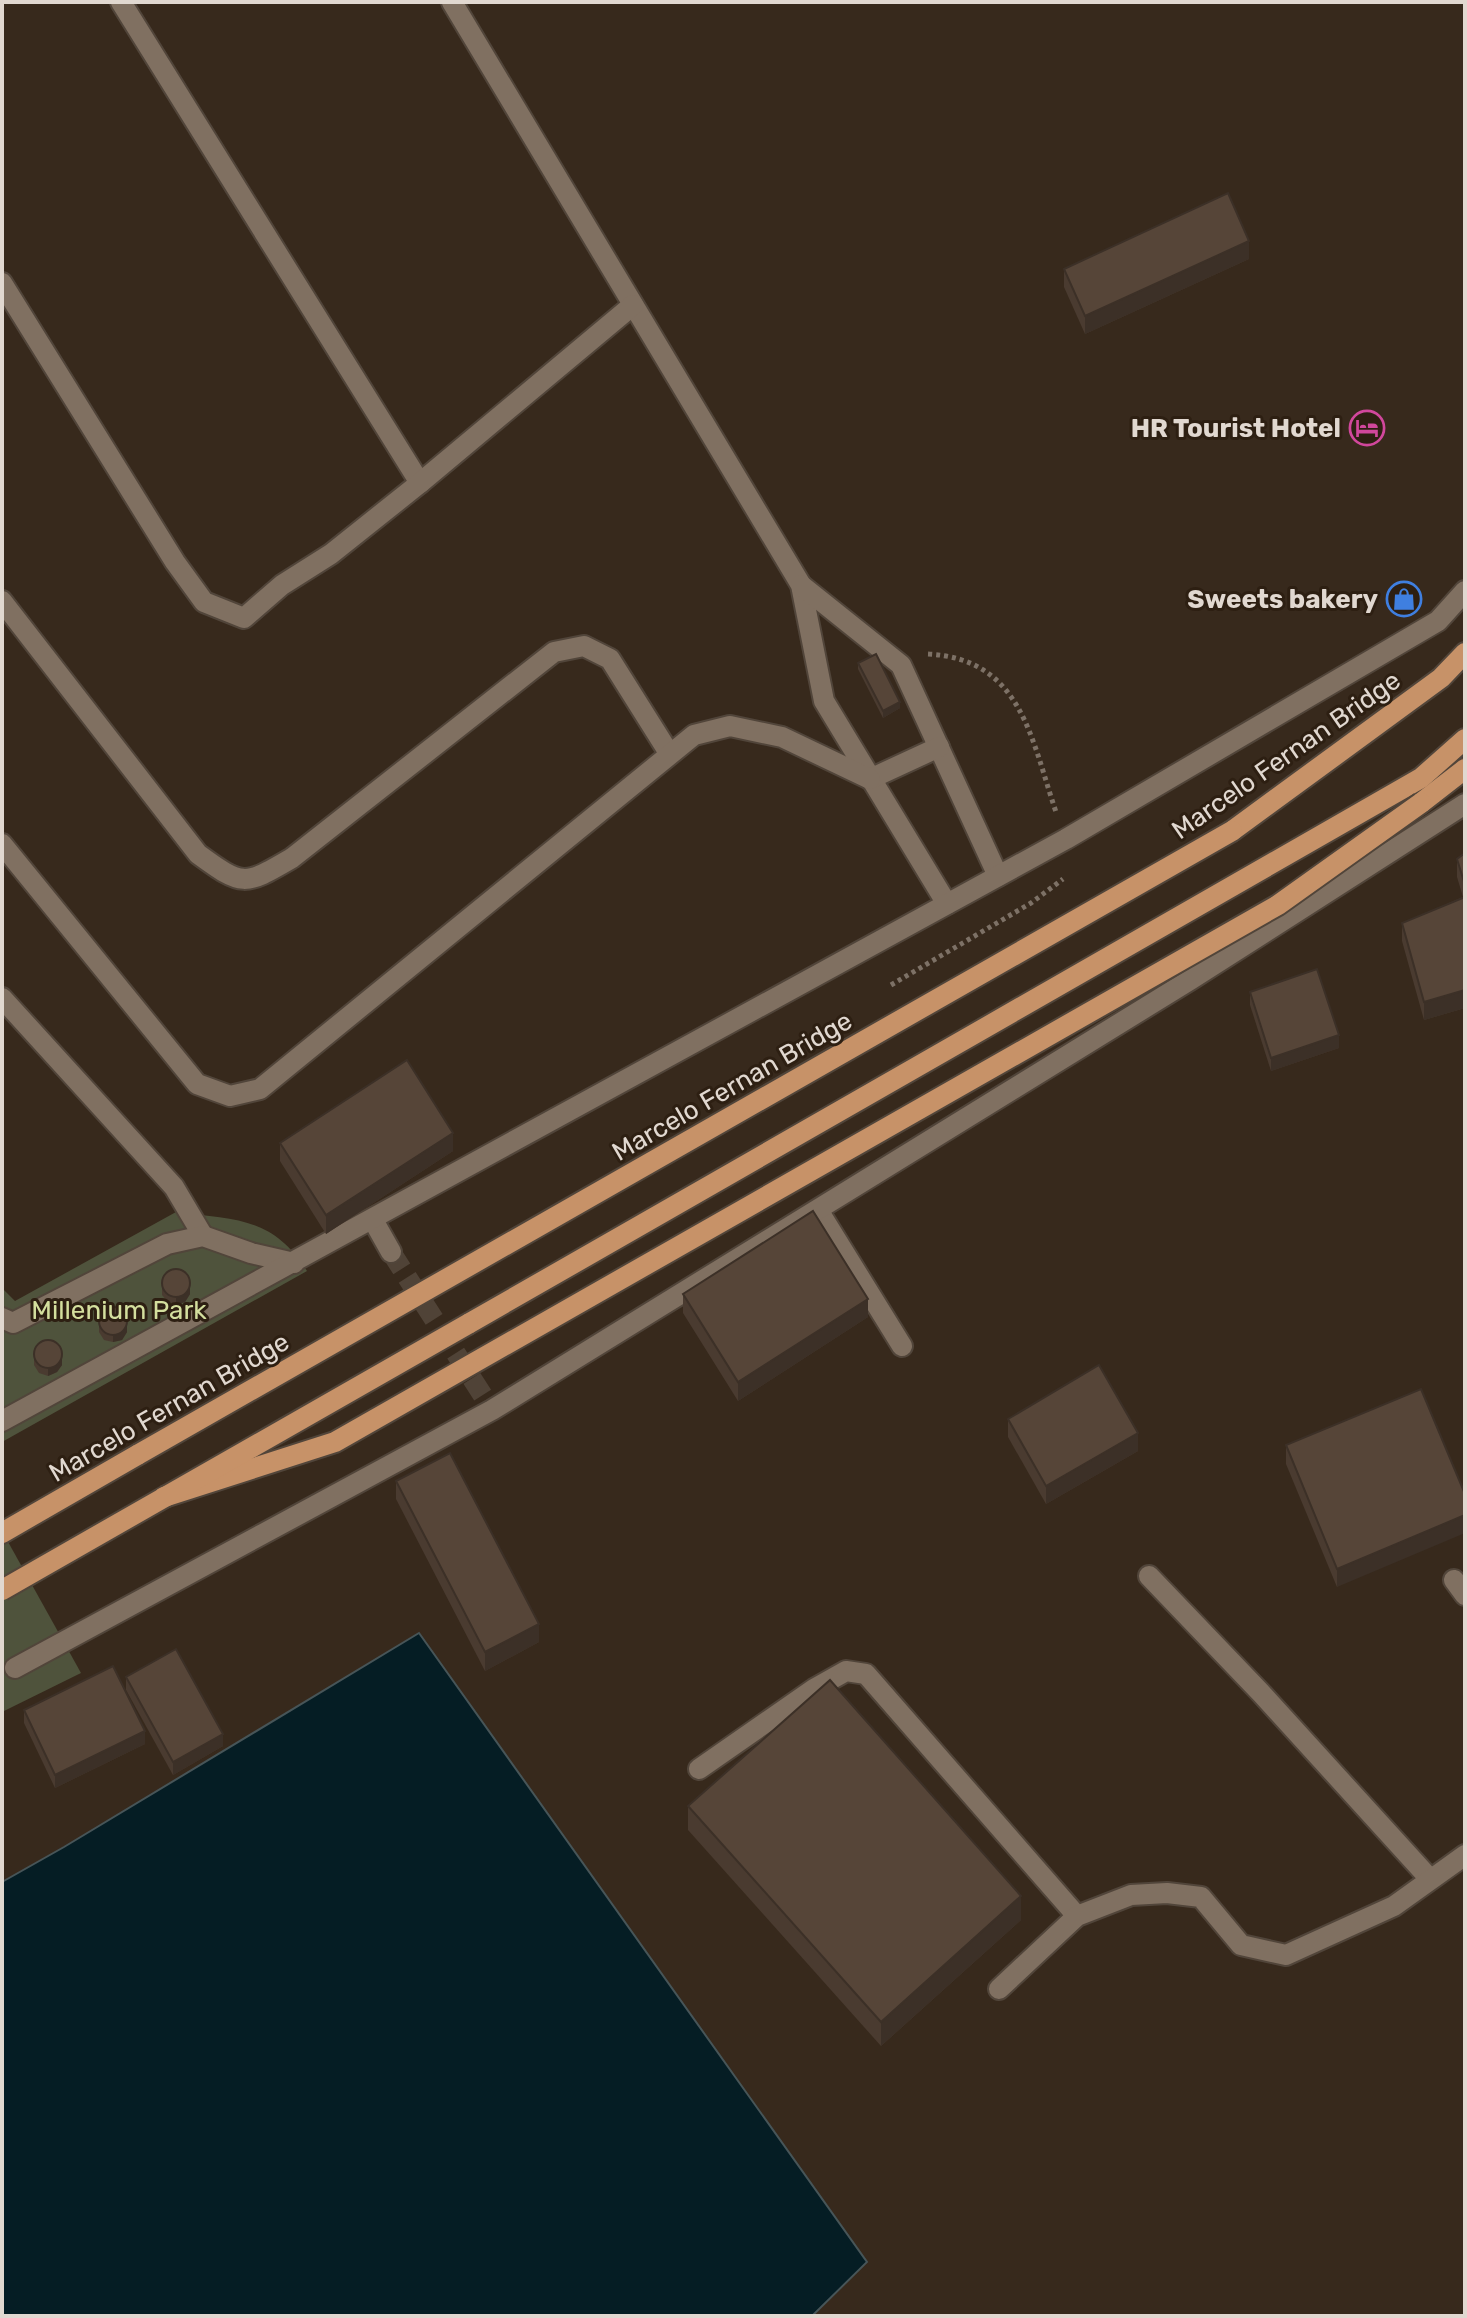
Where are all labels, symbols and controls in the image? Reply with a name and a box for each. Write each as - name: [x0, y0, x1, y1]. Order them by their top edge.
- hotel icon: HR Tourist Hotel: [1348, 409, 1386, 447]
- place label: HR Tourist Hotel: [1131, 413, 1341, 444]
- shop icon: Sweets bakery: [1385, 580, 1423, 618]
- place label: Sweets bakery: [1187, 584, 1378, 615]
- street label: Marcelo Fernan Bridge: [1166, 665, 1407, 846]
- street label: Marcelo Fernan Bridge: [607, 1005, 858, 1168]
- park label: Millenium Park: [31, 1295, 207, 1326]
- street label: Marcelo Fernan Bridge: [44, 1326, 295, 1489]

